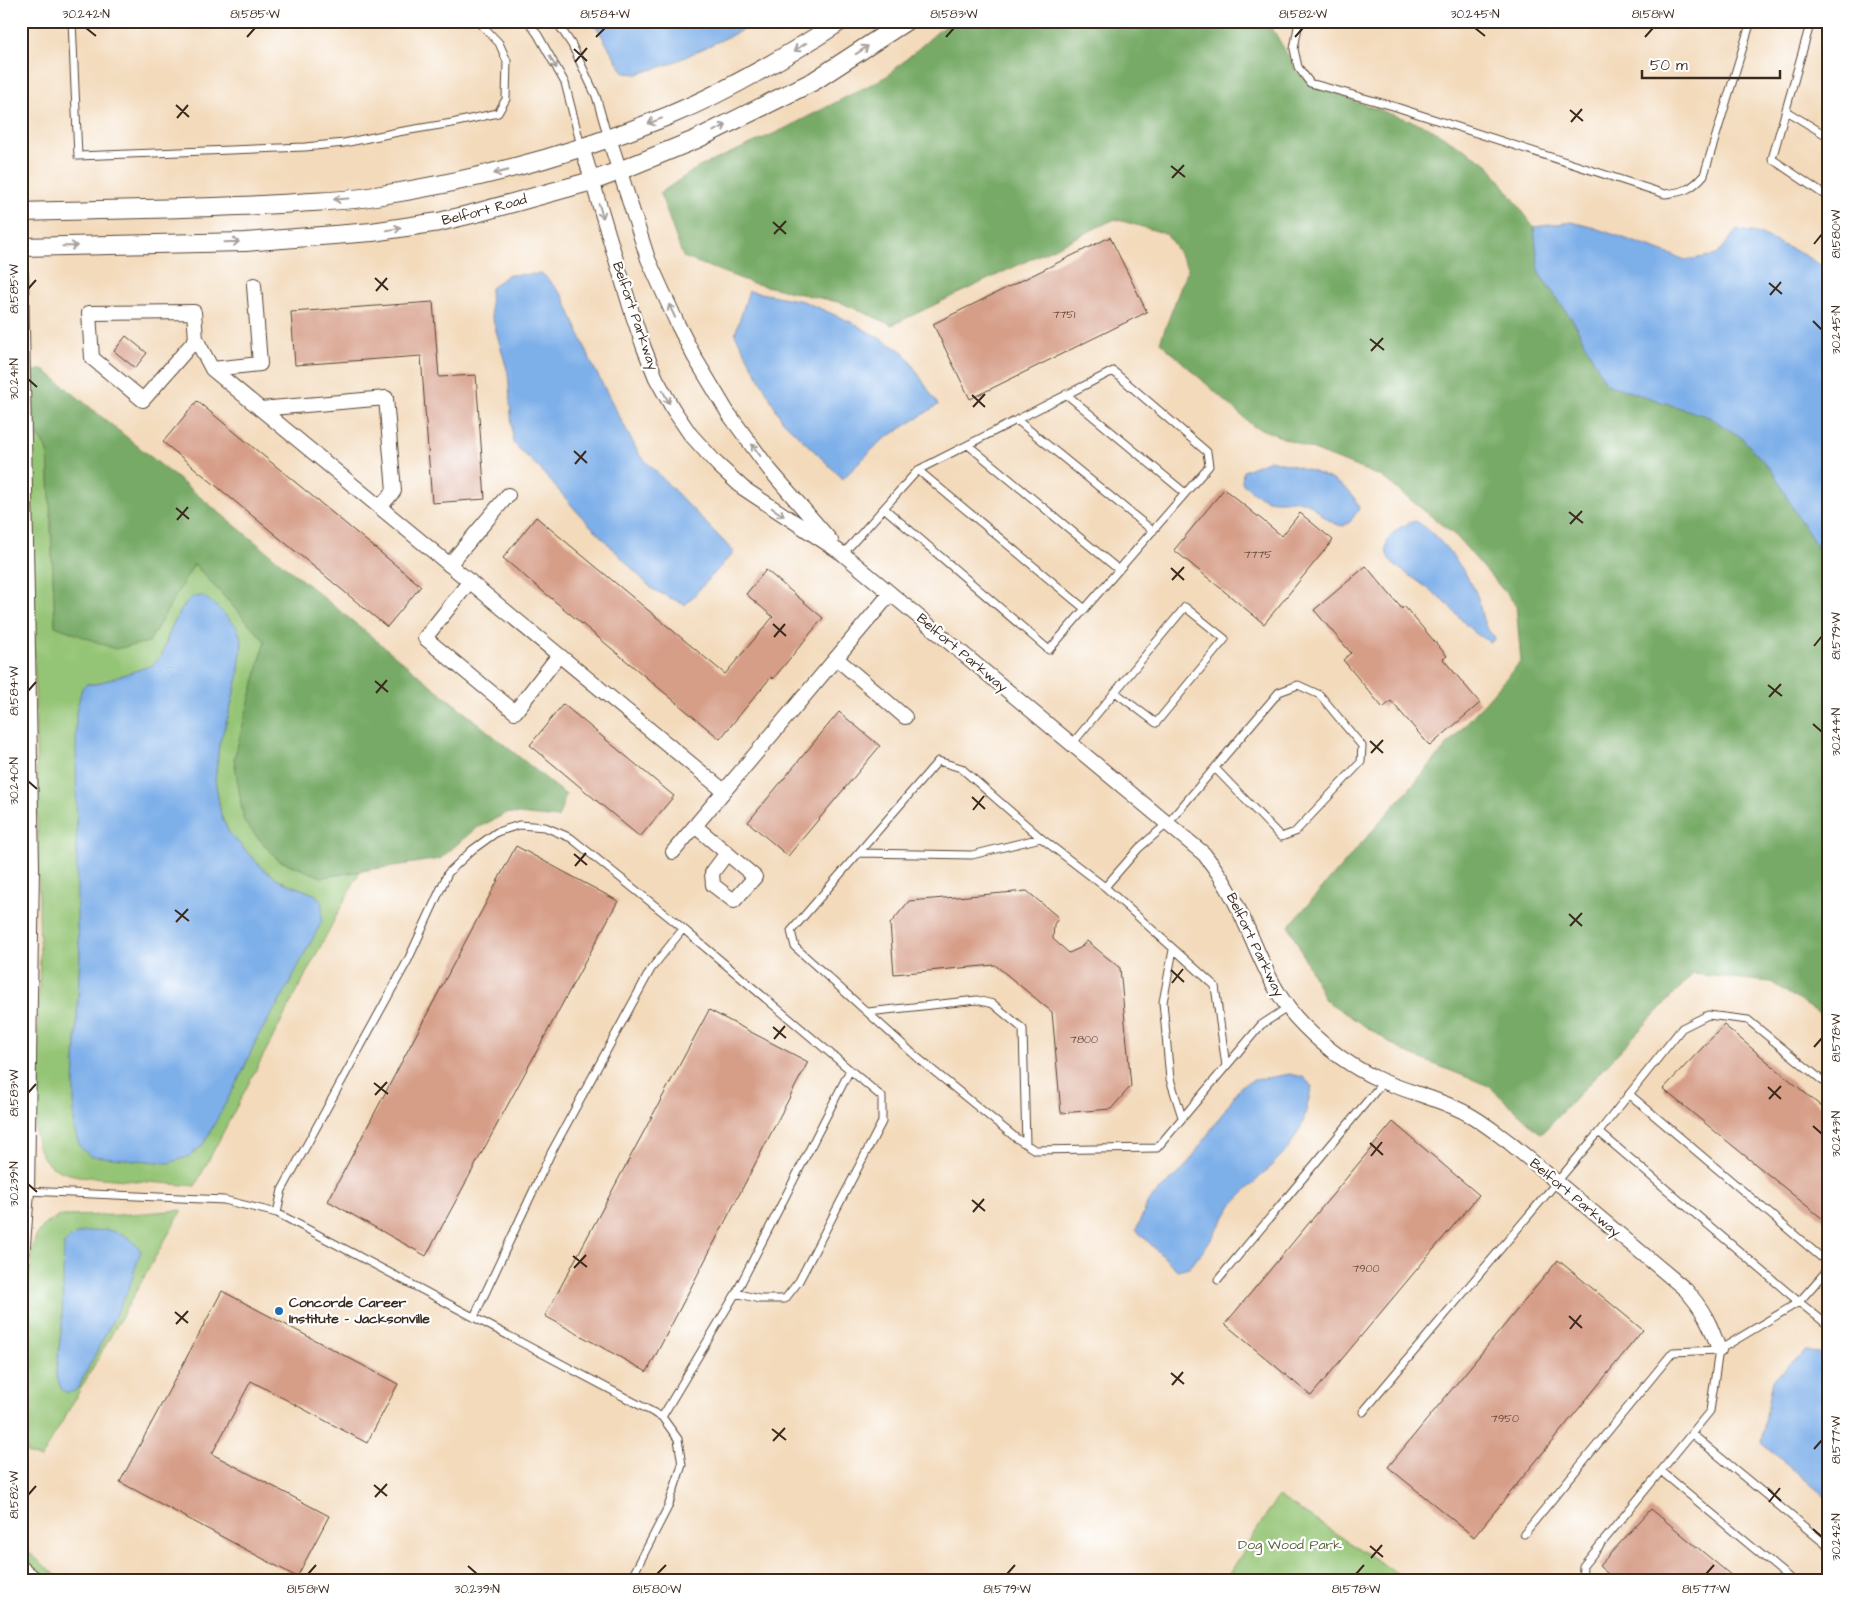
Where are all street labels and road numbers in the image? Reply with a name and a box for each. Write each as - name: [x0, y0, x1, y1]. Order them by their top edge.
- street label: Belfort Road: [440, 189, 529, 231]
- street label: Belfort Parkway: [607, 259, 663, 373]
- street label: Belfort Parkway: [912, 609, 1012, 697]
- street label: Belfort Parkway: [1221, 890, 1289, 1001]
- street label: Belfort Parkway: [1525, 1154, 1625, 1242]

